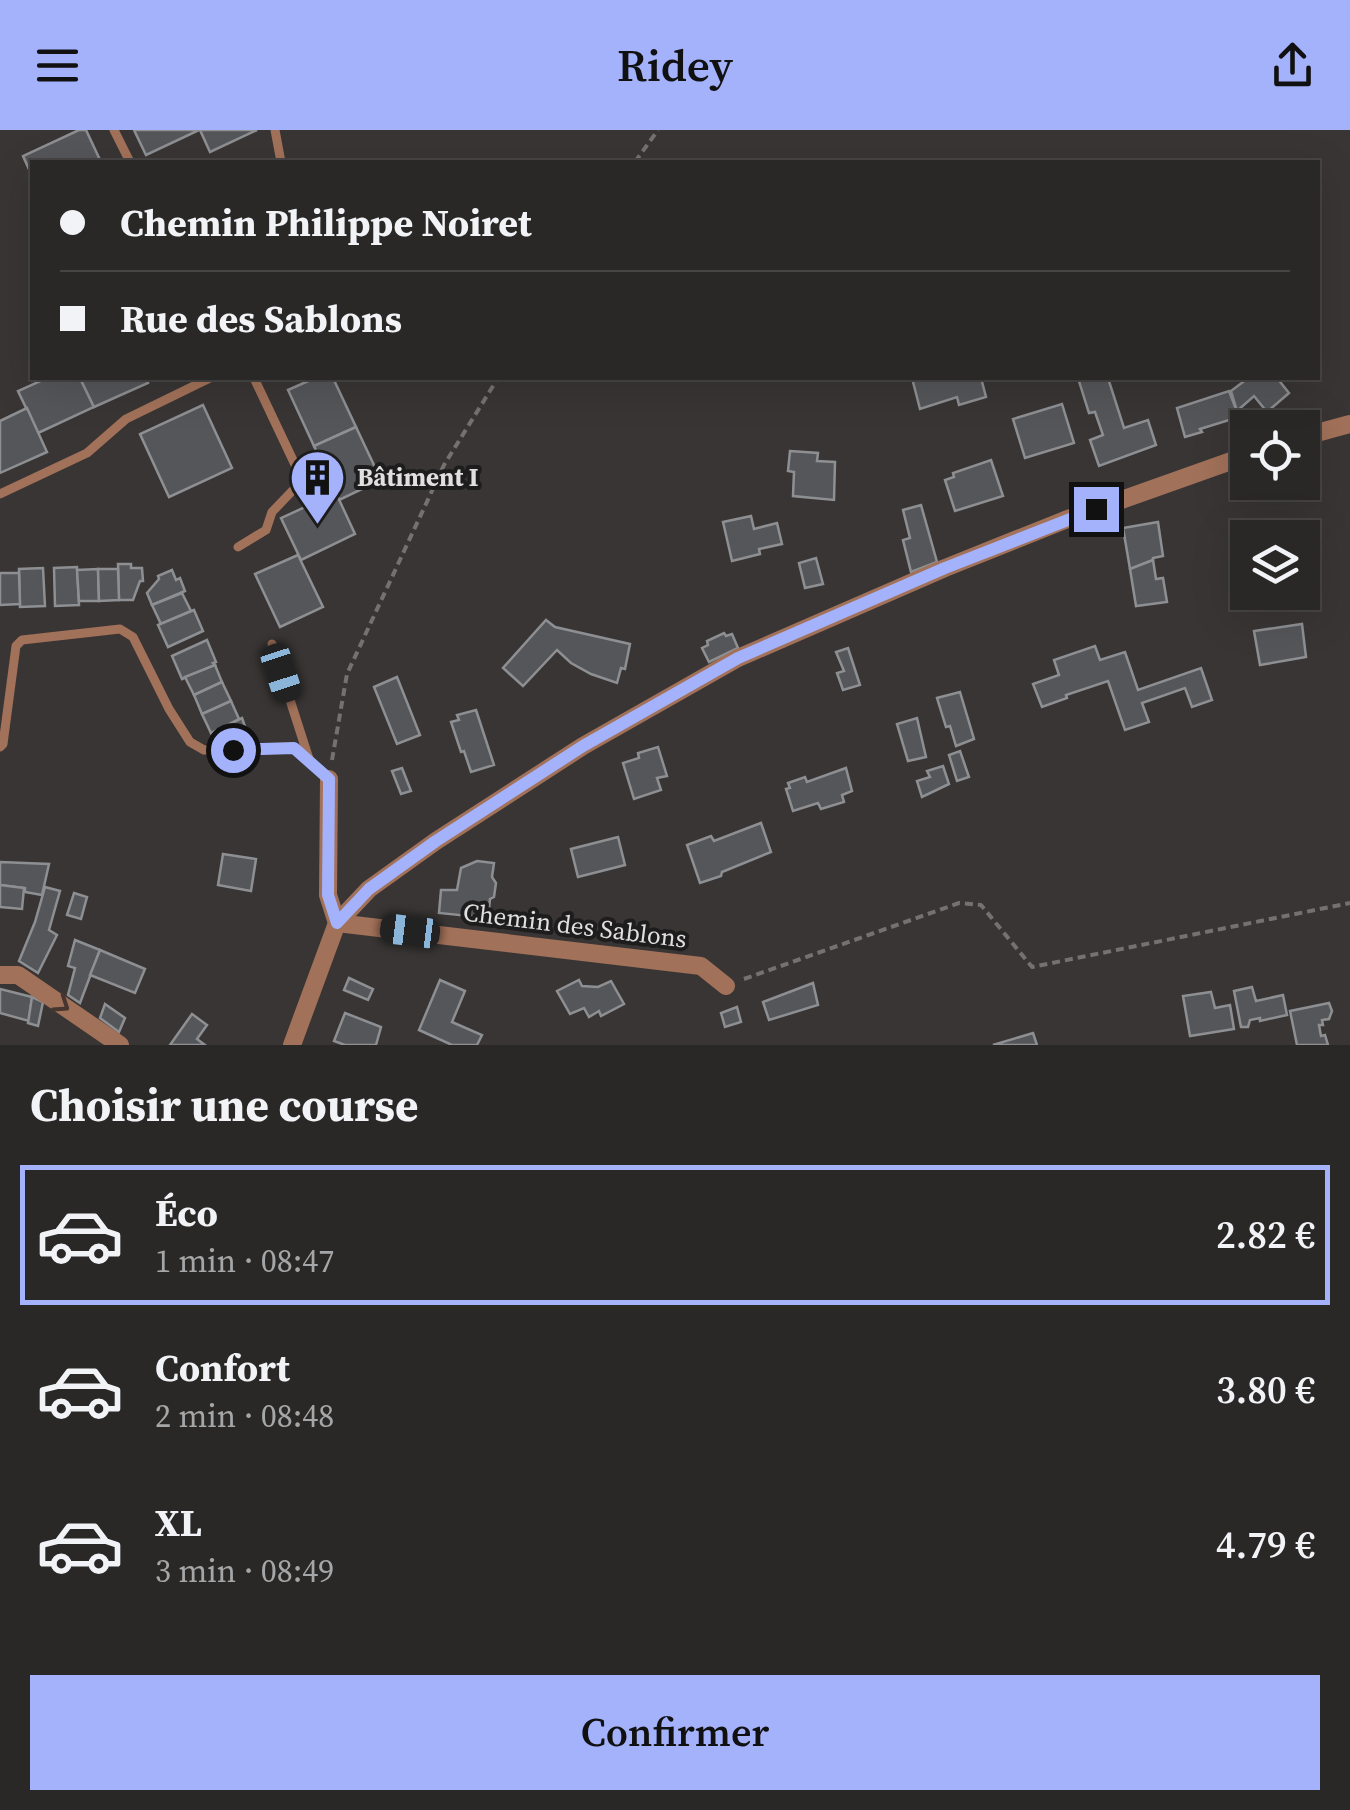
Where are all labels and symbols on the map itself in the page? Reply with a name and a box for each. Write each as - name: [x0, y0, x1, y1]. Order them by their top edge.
- building icon: Bâtiment I: [288, 447, 348, 526]
- place label: Bâtiment I: [357, 460, 478, 494]
- route end: [1074, 487, 1119, 532]
- car: [257, 640, 305, 706]
- route start: [211, 728, 256, 773]
- street label: Chemin des Sablons: [461, 894, 689, 956]
- car: [378, 912, 442, 950]
- one-way arrow: [50, 993, 69, 1011]

